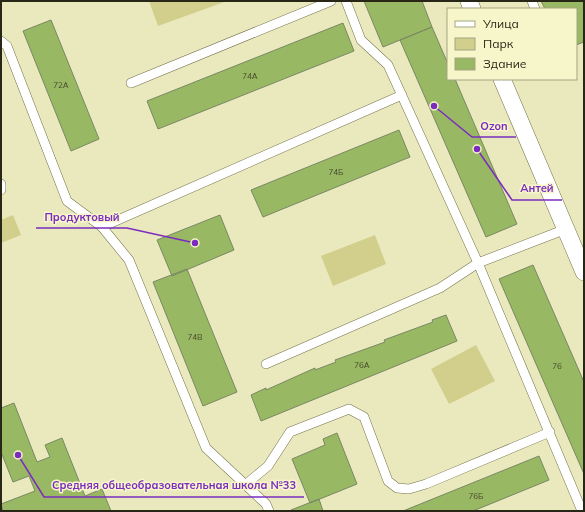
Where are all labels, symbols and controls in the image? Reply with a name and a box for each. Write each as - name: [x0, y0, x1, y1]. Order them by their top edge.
- legend: [447, 8, 577, 80]
- text: Улица: [482, 16, 519, 31]
- text: Парк: [483, 36, 514, 51]
- text: Здание: [483, 56, 527, 71]
- house number: 74А: [242, 71, 258, 81]
- house number: 72А: [53, 80, 69, 90]
- callout: Ozon: [472, 114, 516, 137]
- text: Ozon: [480, 119, 508, 133]
- house number: 74Б: [328, 167, 344, 177]
- callout: Антей: [512, 177, 562, 200]
- text: Антей: [520, 181, 554, 195]
- callout: Продуктовый: [36, 205, 127, 228]
- text: Продуктовый: [44, 210, 120, 224]
- house number: 74В: [187, 332, 203, 342]
- house number: 76А: [354, 360, 370, 370]
- house number: 76: [552, 361, 562, 371]
- callout: Средняя общеобразовательная школа №33: [44, 474, 304, 497]
- text: Средняя общеобразовательная школа №33: [52, 478, 296, 492]
- house number: 76Б: [468, 491, 484, 501]

